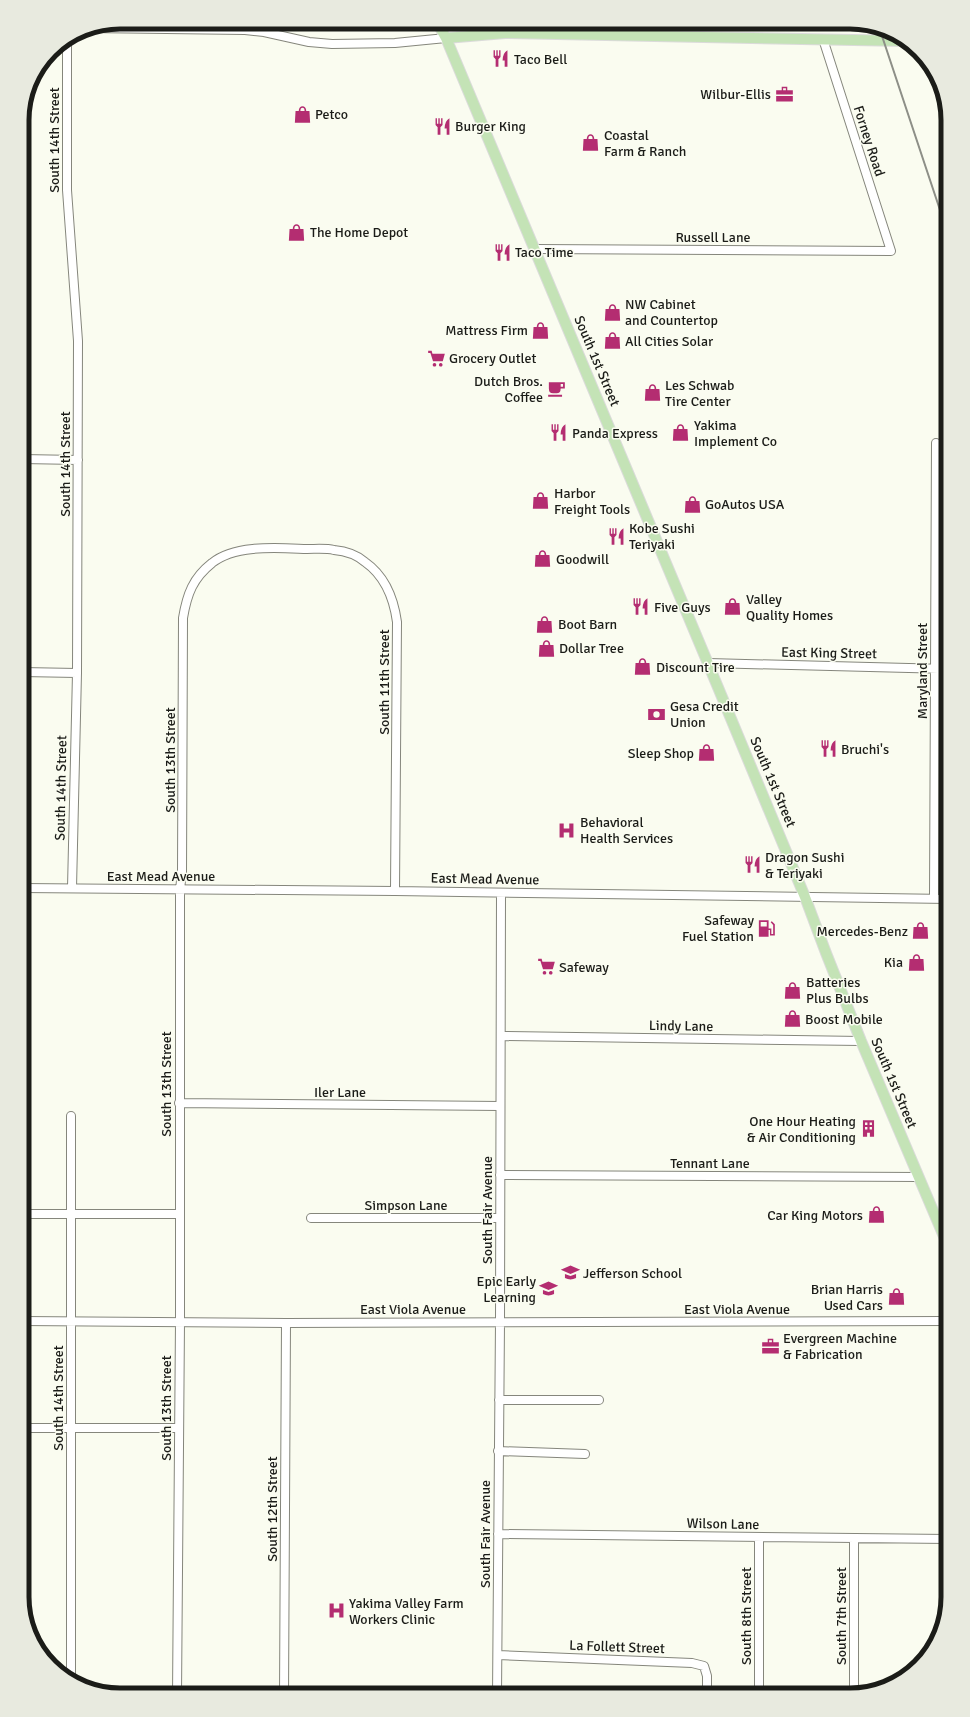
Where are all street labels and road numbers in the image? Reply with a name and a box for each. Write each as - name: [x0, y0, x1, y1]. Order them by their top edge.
- street label: South 14th Street: [46, 87, 63, 193]
- street label: Forney Road: [850, 103, 888, 179]
- street label: Russell Lane: [675, 229, 751, 246]
- street label: South 1st Street: [570, 313, 624, 409]
- street label: South 14th Street: [57, 411, 74, 517]
- street label: Maryland Street: [914, 623, 931, 719]
- street label: South 11th Street: [376, 629, 393, 735]
- street label: East King Street: [781, 644, 877, 662]
- street label: South 13th Street: [162, 707, 179, 813]
- street label: South 1st Street: [746, 734, 800, 830]
- street label: South 14th Street: [52, 735, 70, 841]
- street label: East Mead Avenue: [107, 868, 215, 885]
- street label: East Mead Avenue: [431, 870, 539, 888]
- street label: Lindy Lane: [649, 1017, 713, 1035]
- street label: South 13th Street: [158, 1031, 175, 1137]
- street label: South 1st Street: [867, 1035, 921, 1131]
- street label: Iler Lane: [314, 1084, 366, 1101]
- street label: Tennant Lane: [670, 1155, 750, 1172]
- street label: South Fair Avenue: [479, 1156, 496, 1264]
- street label: Simpson Lane: [364, 1197, 448, 1214]
- street label: East Viola Avenue: [360, 1301, 466, 1318]
- street label: East Viola Avenue: [684, 1301, 790, 1318]
- street label: South 14th Street: [50, 1345, 67, 1451]
- street label: South 13th Street: [158, 1355, 175, 1461]
- street label: South 12th Street: [264, 1456, 281, 1562]
- street label: South Fair Avenue: [477, 1480, 494, 1588]
- street label: Wilson Lane: [686, 1515, 760, 1533]
- street label: South 8th Street: [738, 1567, 755, 1665]
- street label: South 7th Street: [833, 1567, 850, 1665]
- street label: La Follett Street: [569, 1637, 665, 1657]

